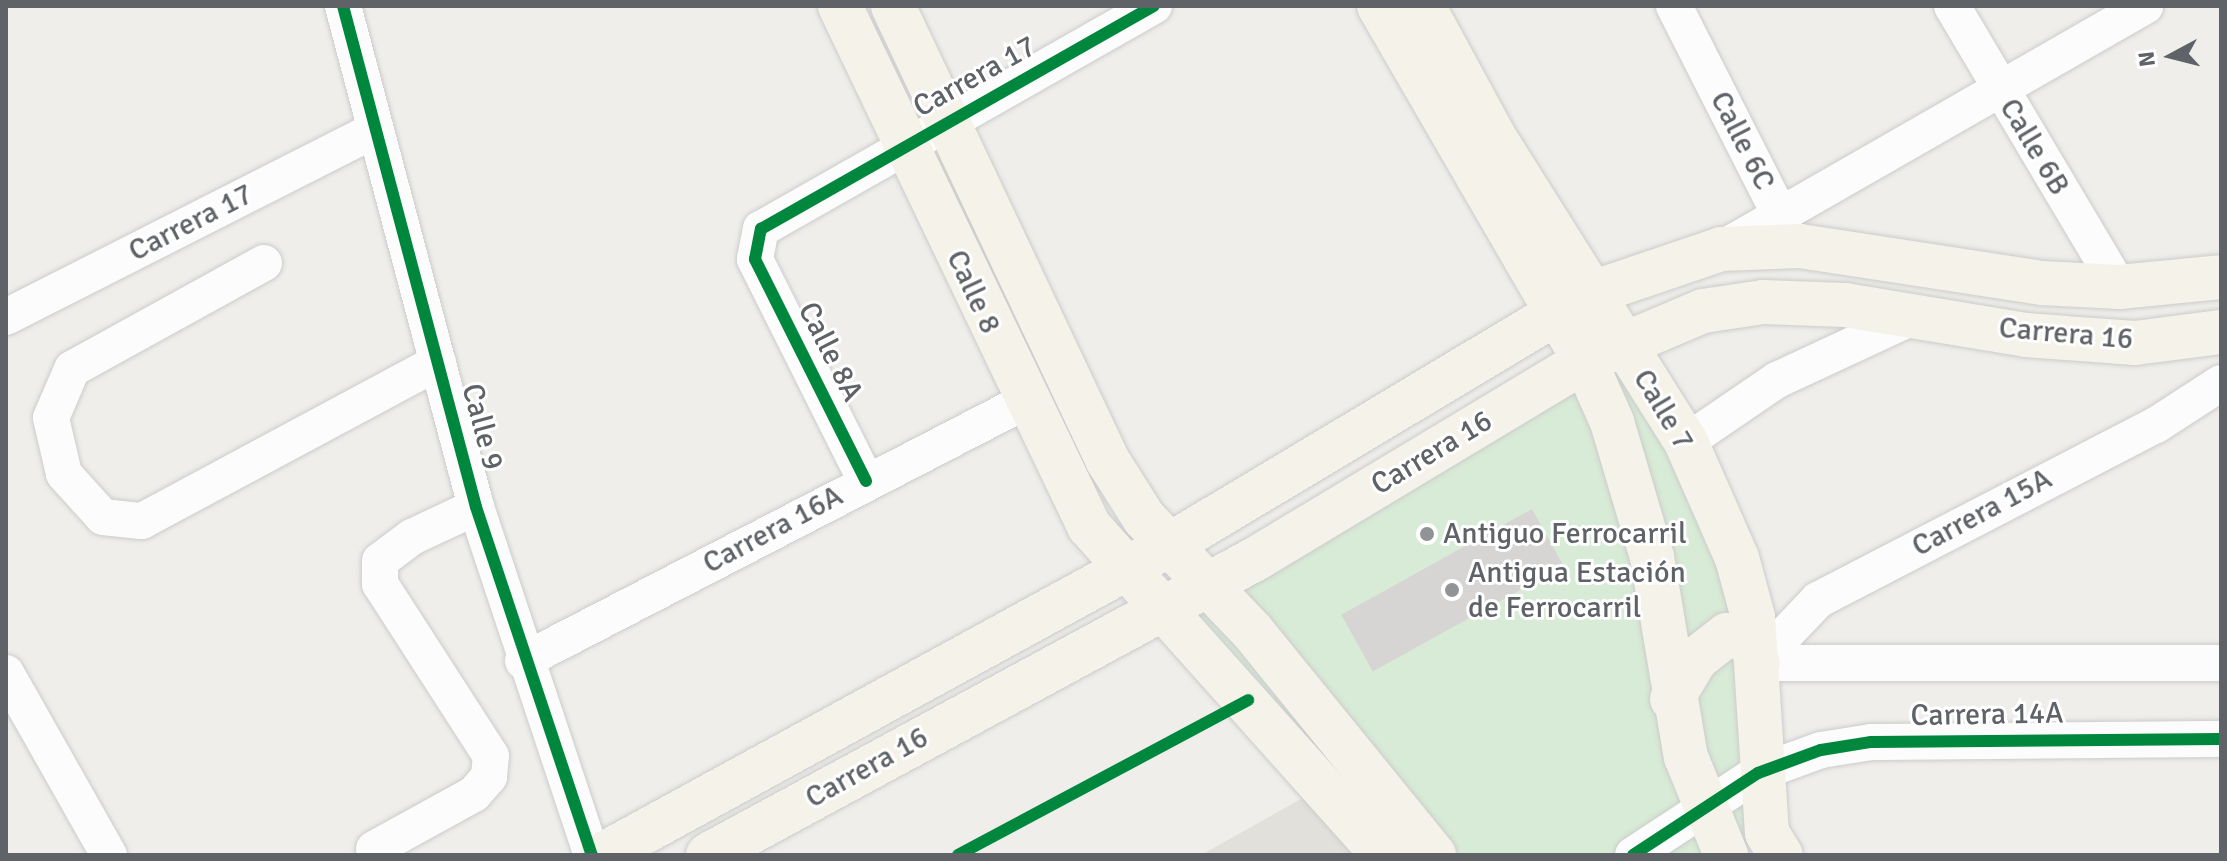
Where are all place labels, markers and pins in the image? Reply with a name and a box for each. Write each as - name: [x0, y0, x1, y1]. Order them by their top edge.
- place label: Antiguo Ferrocarril: [1443, 516, 1687, 552]
- marker: Antiguo Ferrocarril: [1418, 525, 1436, 543]
- place label: Antigua Estación de Ferrocarril: [1468, 555, 1686, 626]
- marker: Antigua Estación de Ferrocarril: [1443, 581, 1461, 599]

